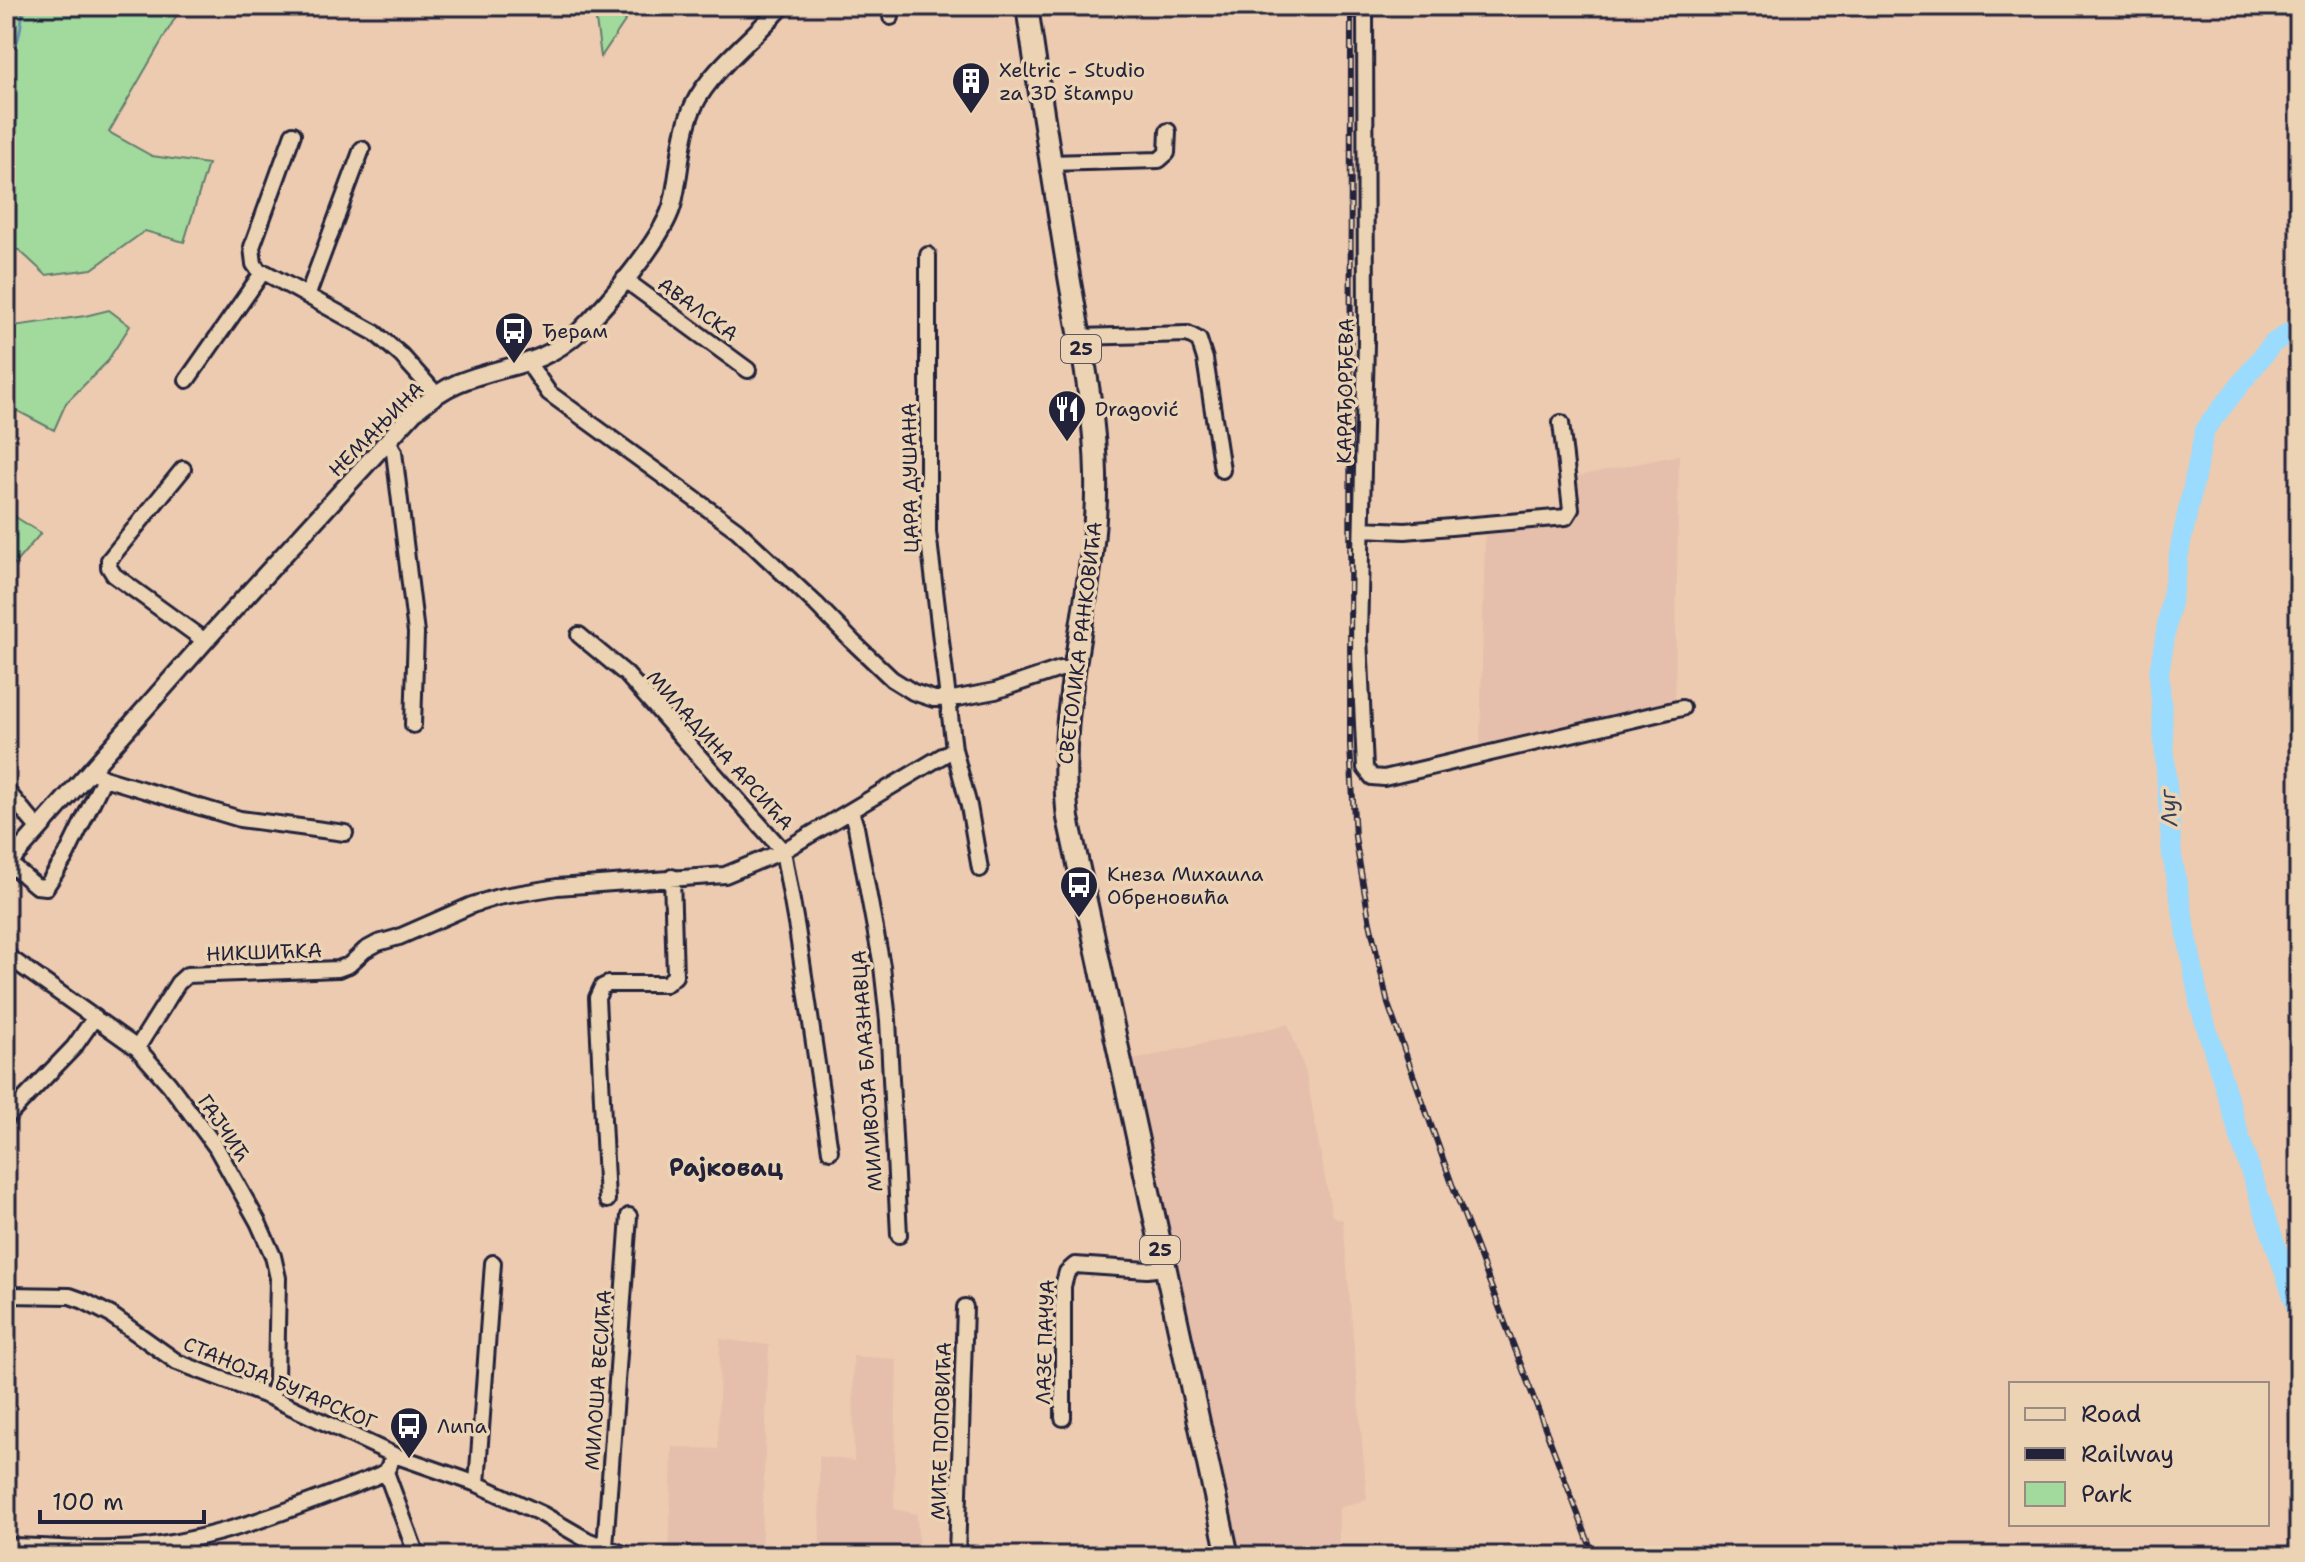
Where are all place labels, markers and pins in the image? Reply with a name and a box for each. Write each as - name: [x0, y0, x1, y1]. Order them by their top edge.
- place label: Xeltric - Studio za 3D štampu: [999, 57, 1145, 106]
- building icon: Xeltric - Studio za 3D štampu: [950, 60, 992, 115]
- bus stop icon: Ђерам: [493, 310, 535, 365]
- place label: Ђерам: [542, 318, 608, 344]
- restaurant icon: Dragović: [1046, 388, 1088, 443]
- place label: Dragović: [1095, 396, 1178, 422]
- place label: Кнеза Михаила Обреновића: [1107, 861, 1264, 910]
- bus stop icon: Кнеза Михаила Обреновића: [1058, 864, 1100, 919]
- bus stop icon: Липа: [388, 1405, 430, 1460]
- place label: Липа: [437, 1413, 487, 1439]

